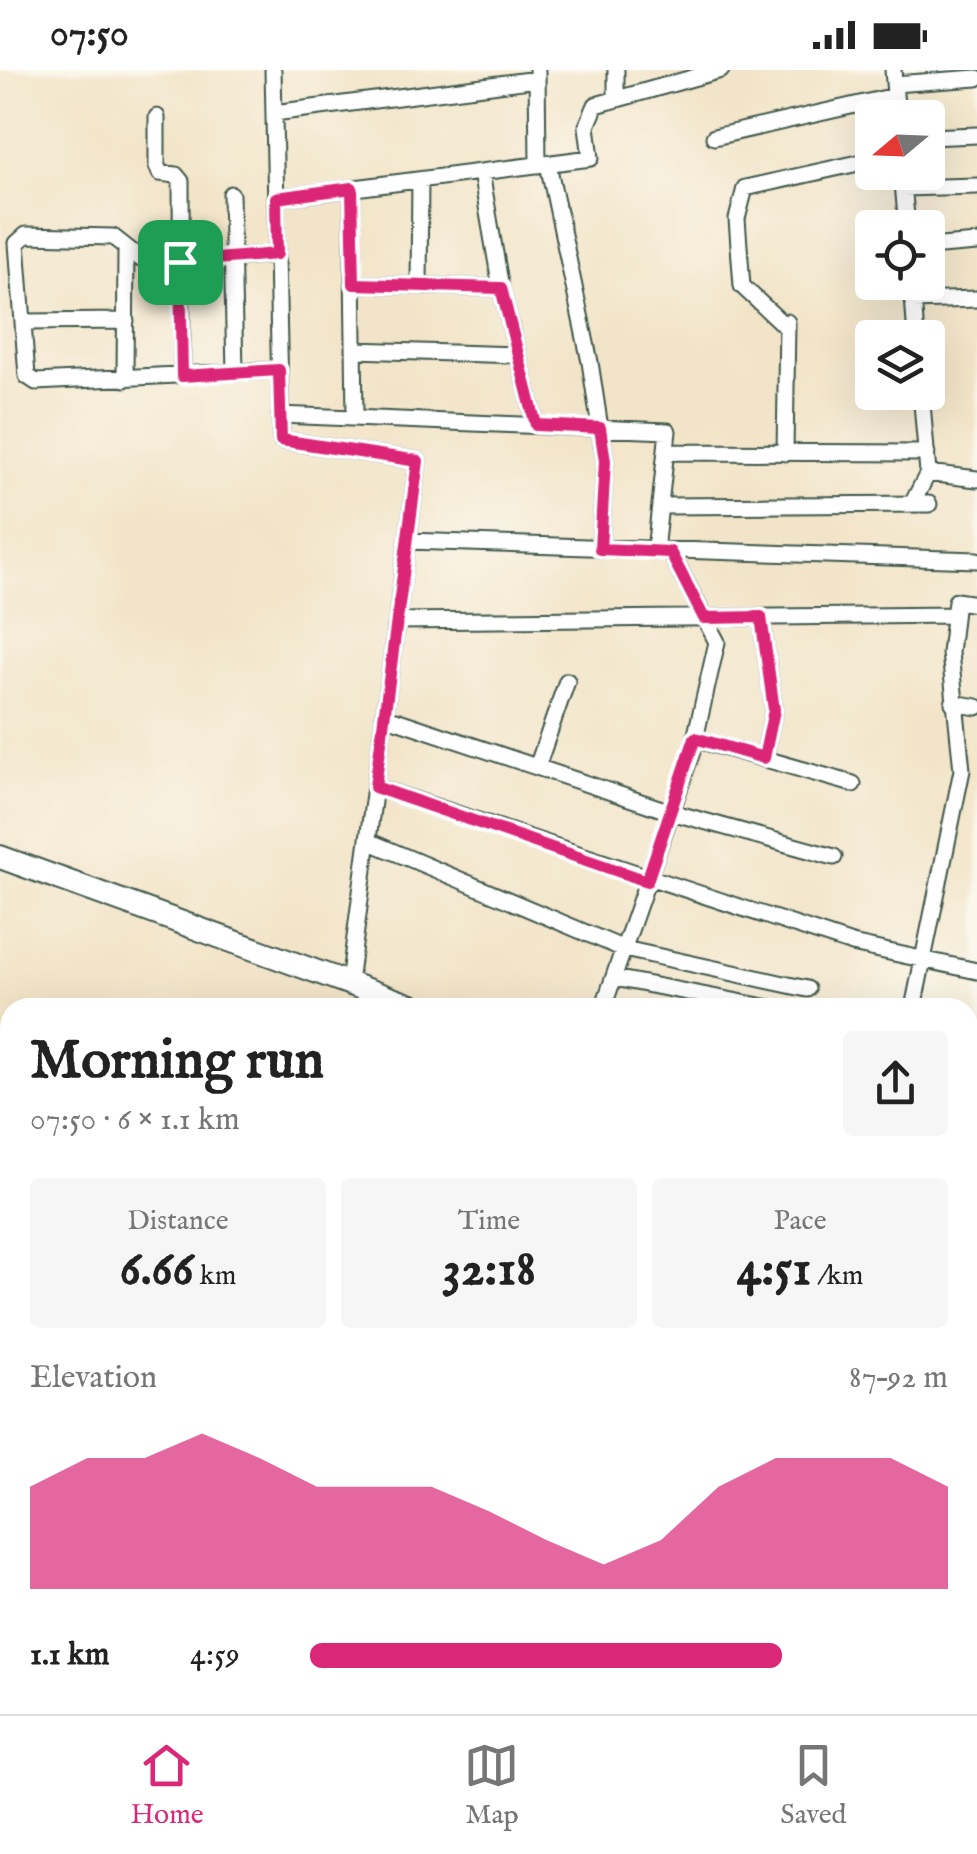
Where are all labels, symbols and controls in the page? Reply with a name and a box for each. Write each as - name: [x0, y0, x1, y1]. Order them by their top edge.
- text: 07:50: [50, 11, 129, 59]
- north arrow: [855, 100, 945, 190]
- map controls: [855, 100, 945, 410]
- button: locate: [855, 210, 945, 300]
- pin: [138, 220, 223, 305]
- icon: arrive: [153, 235, 208, 290]
- button: layers: [855, 320, 945, 410]
- text: Morning run: [30, 1027, 324, 1097]
- button: share: [843, 1031, 948, 1136]
- text: 07:50 · 6 × 1.1 km: [30, 1100, 240, 1141]
- text: Distance: [127, 1204, 229, 1239]
- text: Time: [458, 1204, 520, 1239]
- text: Pace: [774, 1204, 826, 1239]
- text: 6.66: [120, 1239, 194, 1302]
- text: 32:18: [442, 1239, 536, 1302]
- text: 4:51: [737, 1239, 811, 1302]
- text: km: [194, 1259, 236, 1294]
- text: /km: [811, 1259, 863, 1294]
- text: Elevation: [30, 1358, 157, 1399]
- text: 87–92 m: [849, 1358, 948, 1399]
- text: 1.1 km: [30, 1635, 110, 1676]
- text: 4:59: [190, 1635, 240, 1676]
- tab: Home: [130, 1738, 204, 1833]
- tab: Map: [464, 1738, 519, 1833]
- tab: Saved: [780, 1738, 847, 1833]

